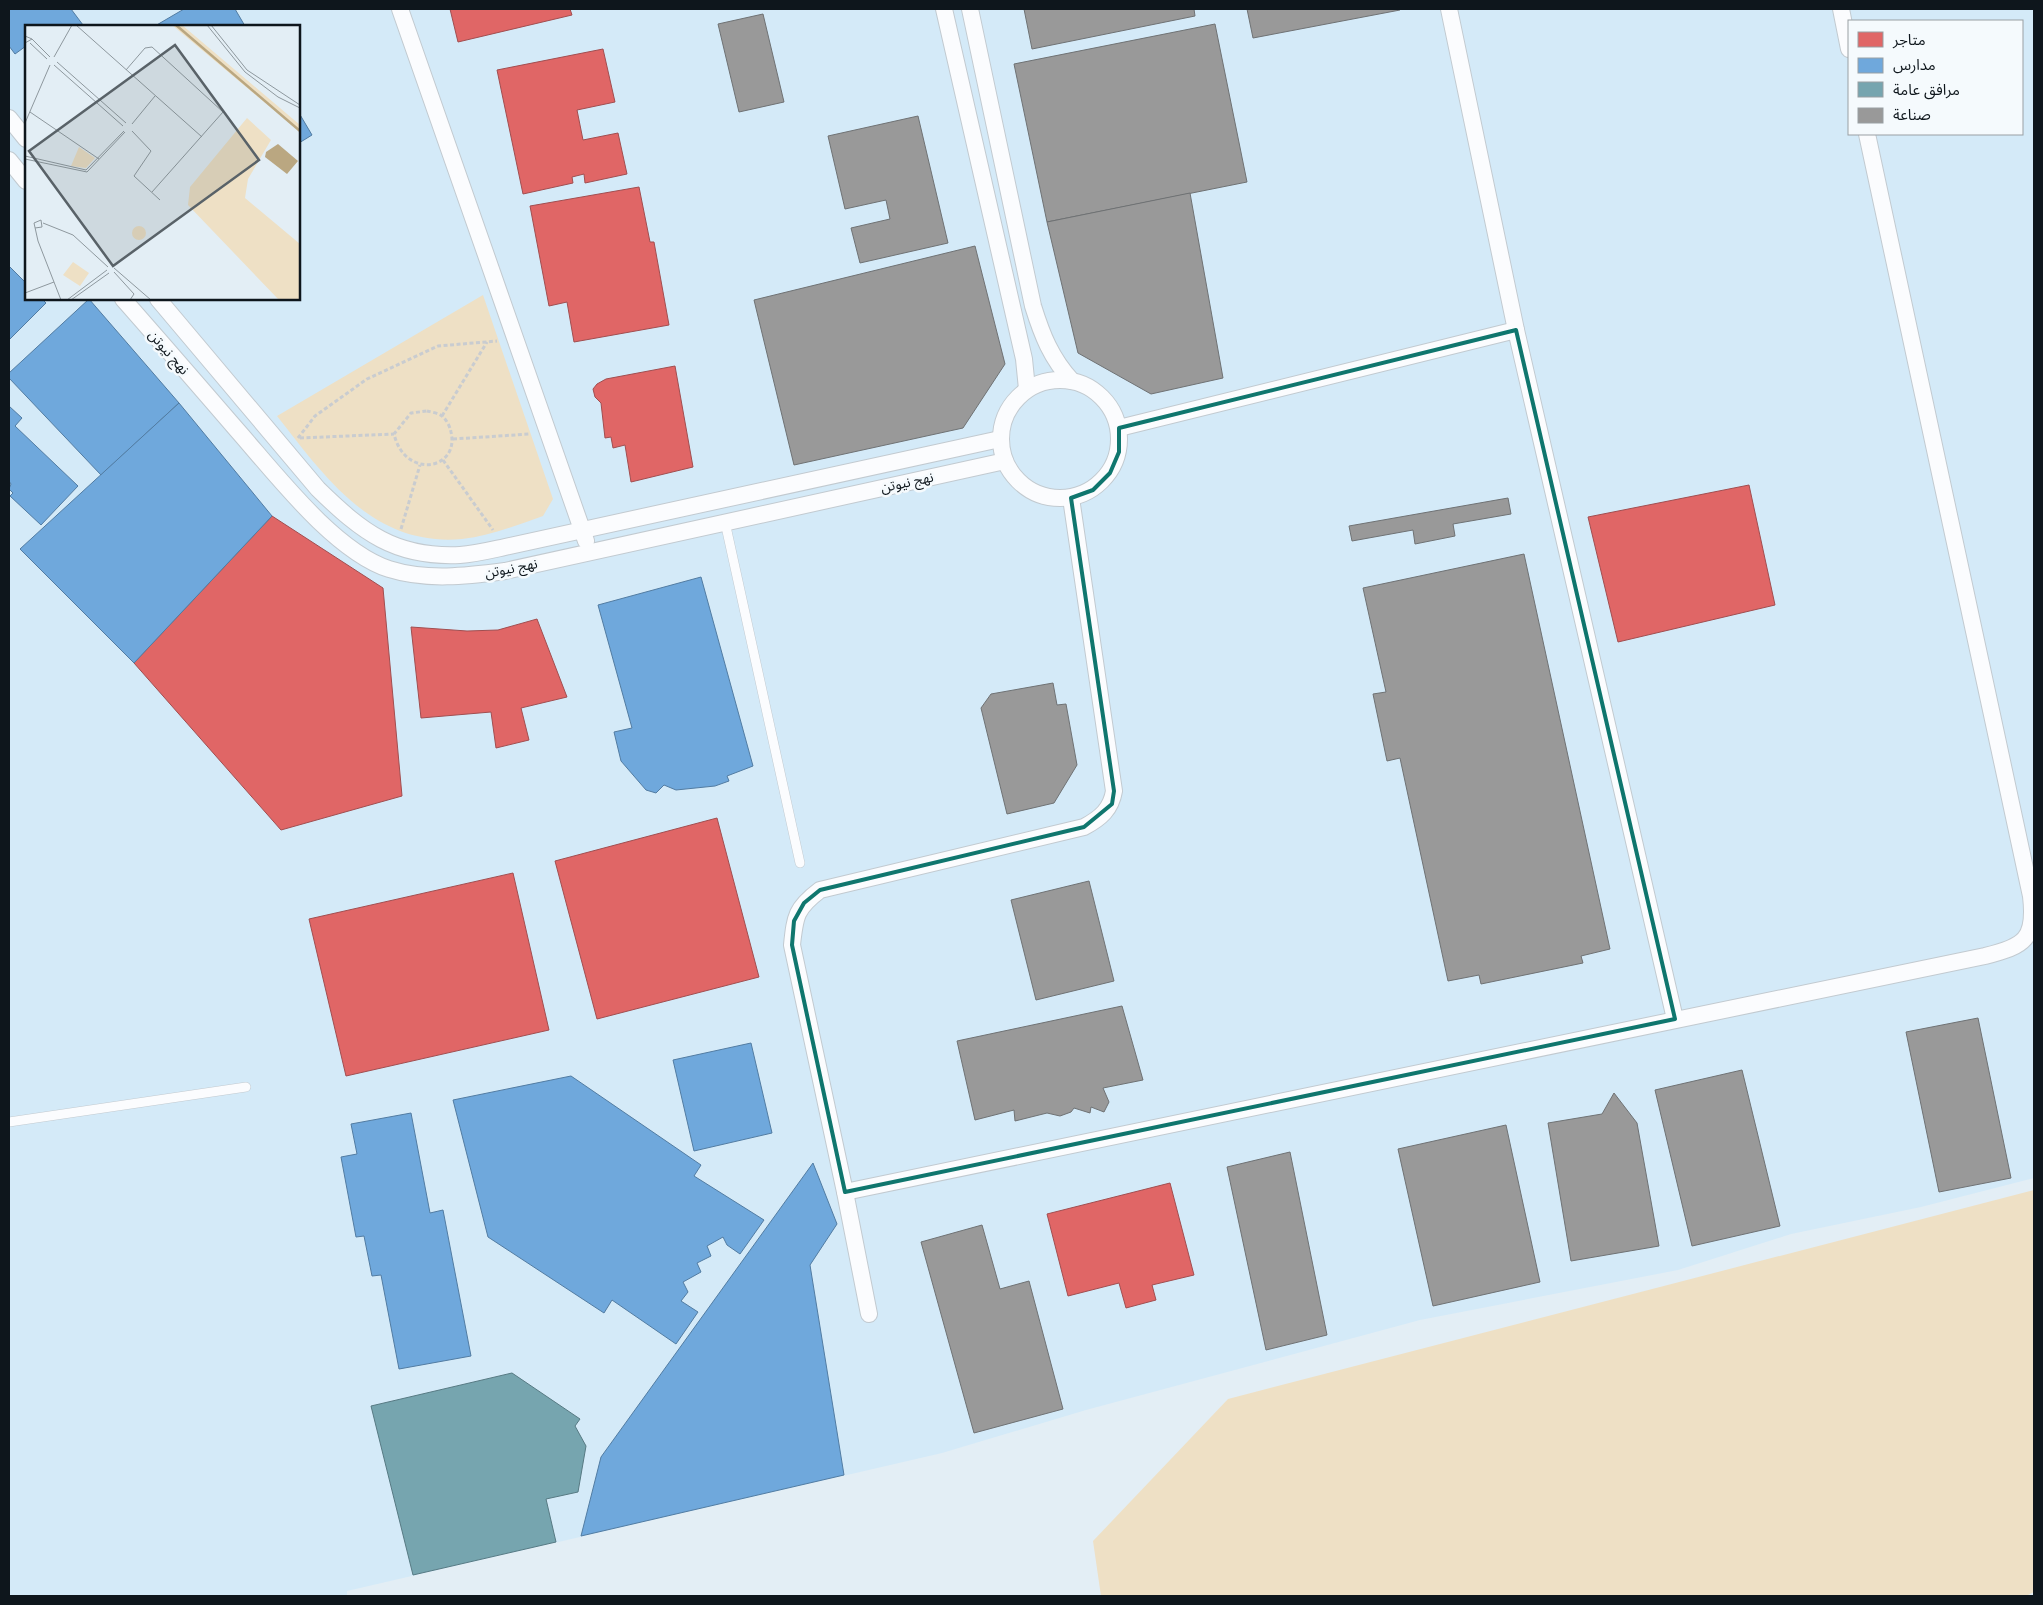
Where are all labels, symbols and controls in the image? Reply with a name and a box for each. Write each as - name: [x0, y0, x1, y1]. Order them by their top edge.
- legend: [1848, 20, 2023, 135]
- inset map: [25, 25, 300, 300]
- text: متاجر: [1892, 30, 1926, 49]
- text: مدارس: [1893, 55, 1936, 74]
- text: مرافق عامة: [1893, 80, 1960, 100]
- text: صناعة: [1893, 105, 1931, 124]
- street label: نهج نيوتن: [143, 326, 194, 380]
- street label: نهج نيوتن: [879, 468, 936, 498]
- street label: نهج نيوتن: [483, 554, 540, 584]

